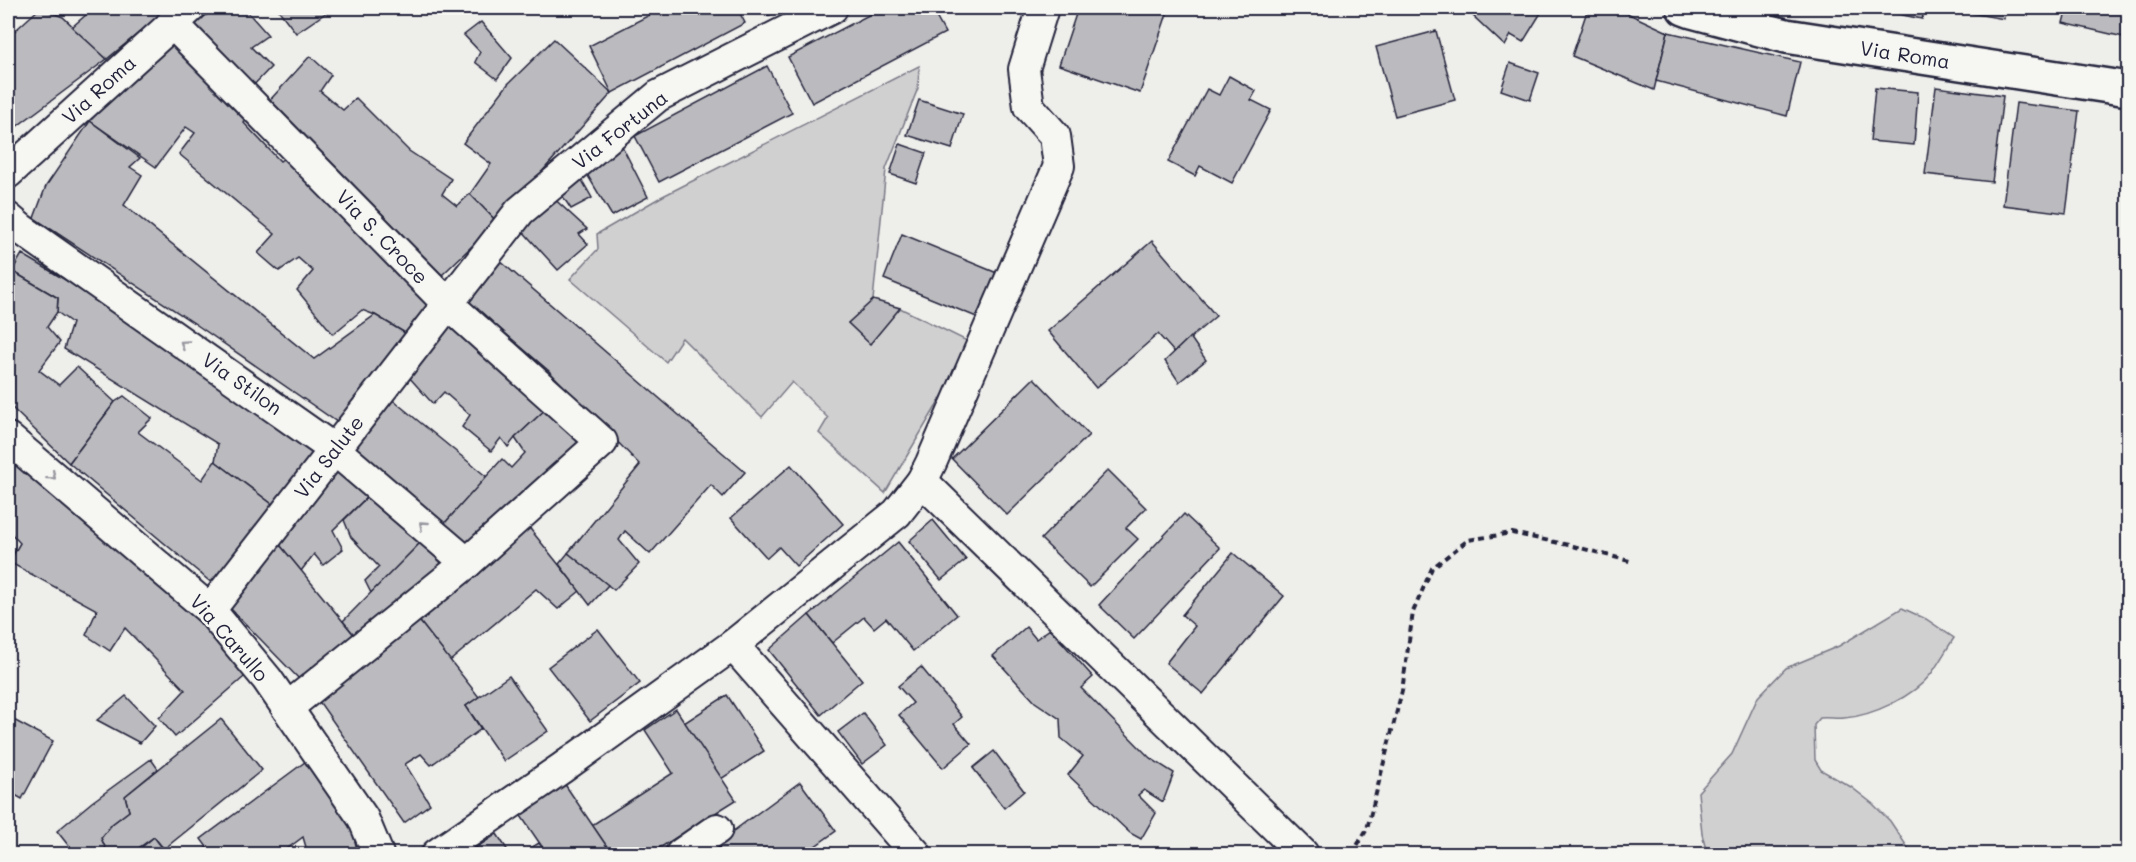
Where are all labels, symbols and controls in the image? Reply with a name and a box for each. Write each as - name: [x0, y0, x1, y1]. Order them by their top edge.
- street label: Via Roma: [1858, 34, 1952, 74]
- street label: Via Roma: [56, 49, 141, 129]
- street label: Via Fortuna: [566, 84, 672, 175]
- street label: Via S. Croce: [331, 183, 434, 289]
- one-way arrow: [180, 340, 191, 351]
- street label: Via Stilon: [197, 346, 288, 420]
- street label: Via Salute: [288, 409, 369, 503]
- one-way arrow: [45, 468, 56, 479]
- one-way arrow: [419, 521, 430, 532]
- street label: Via Carullo: [185, 588, 275, 687]

